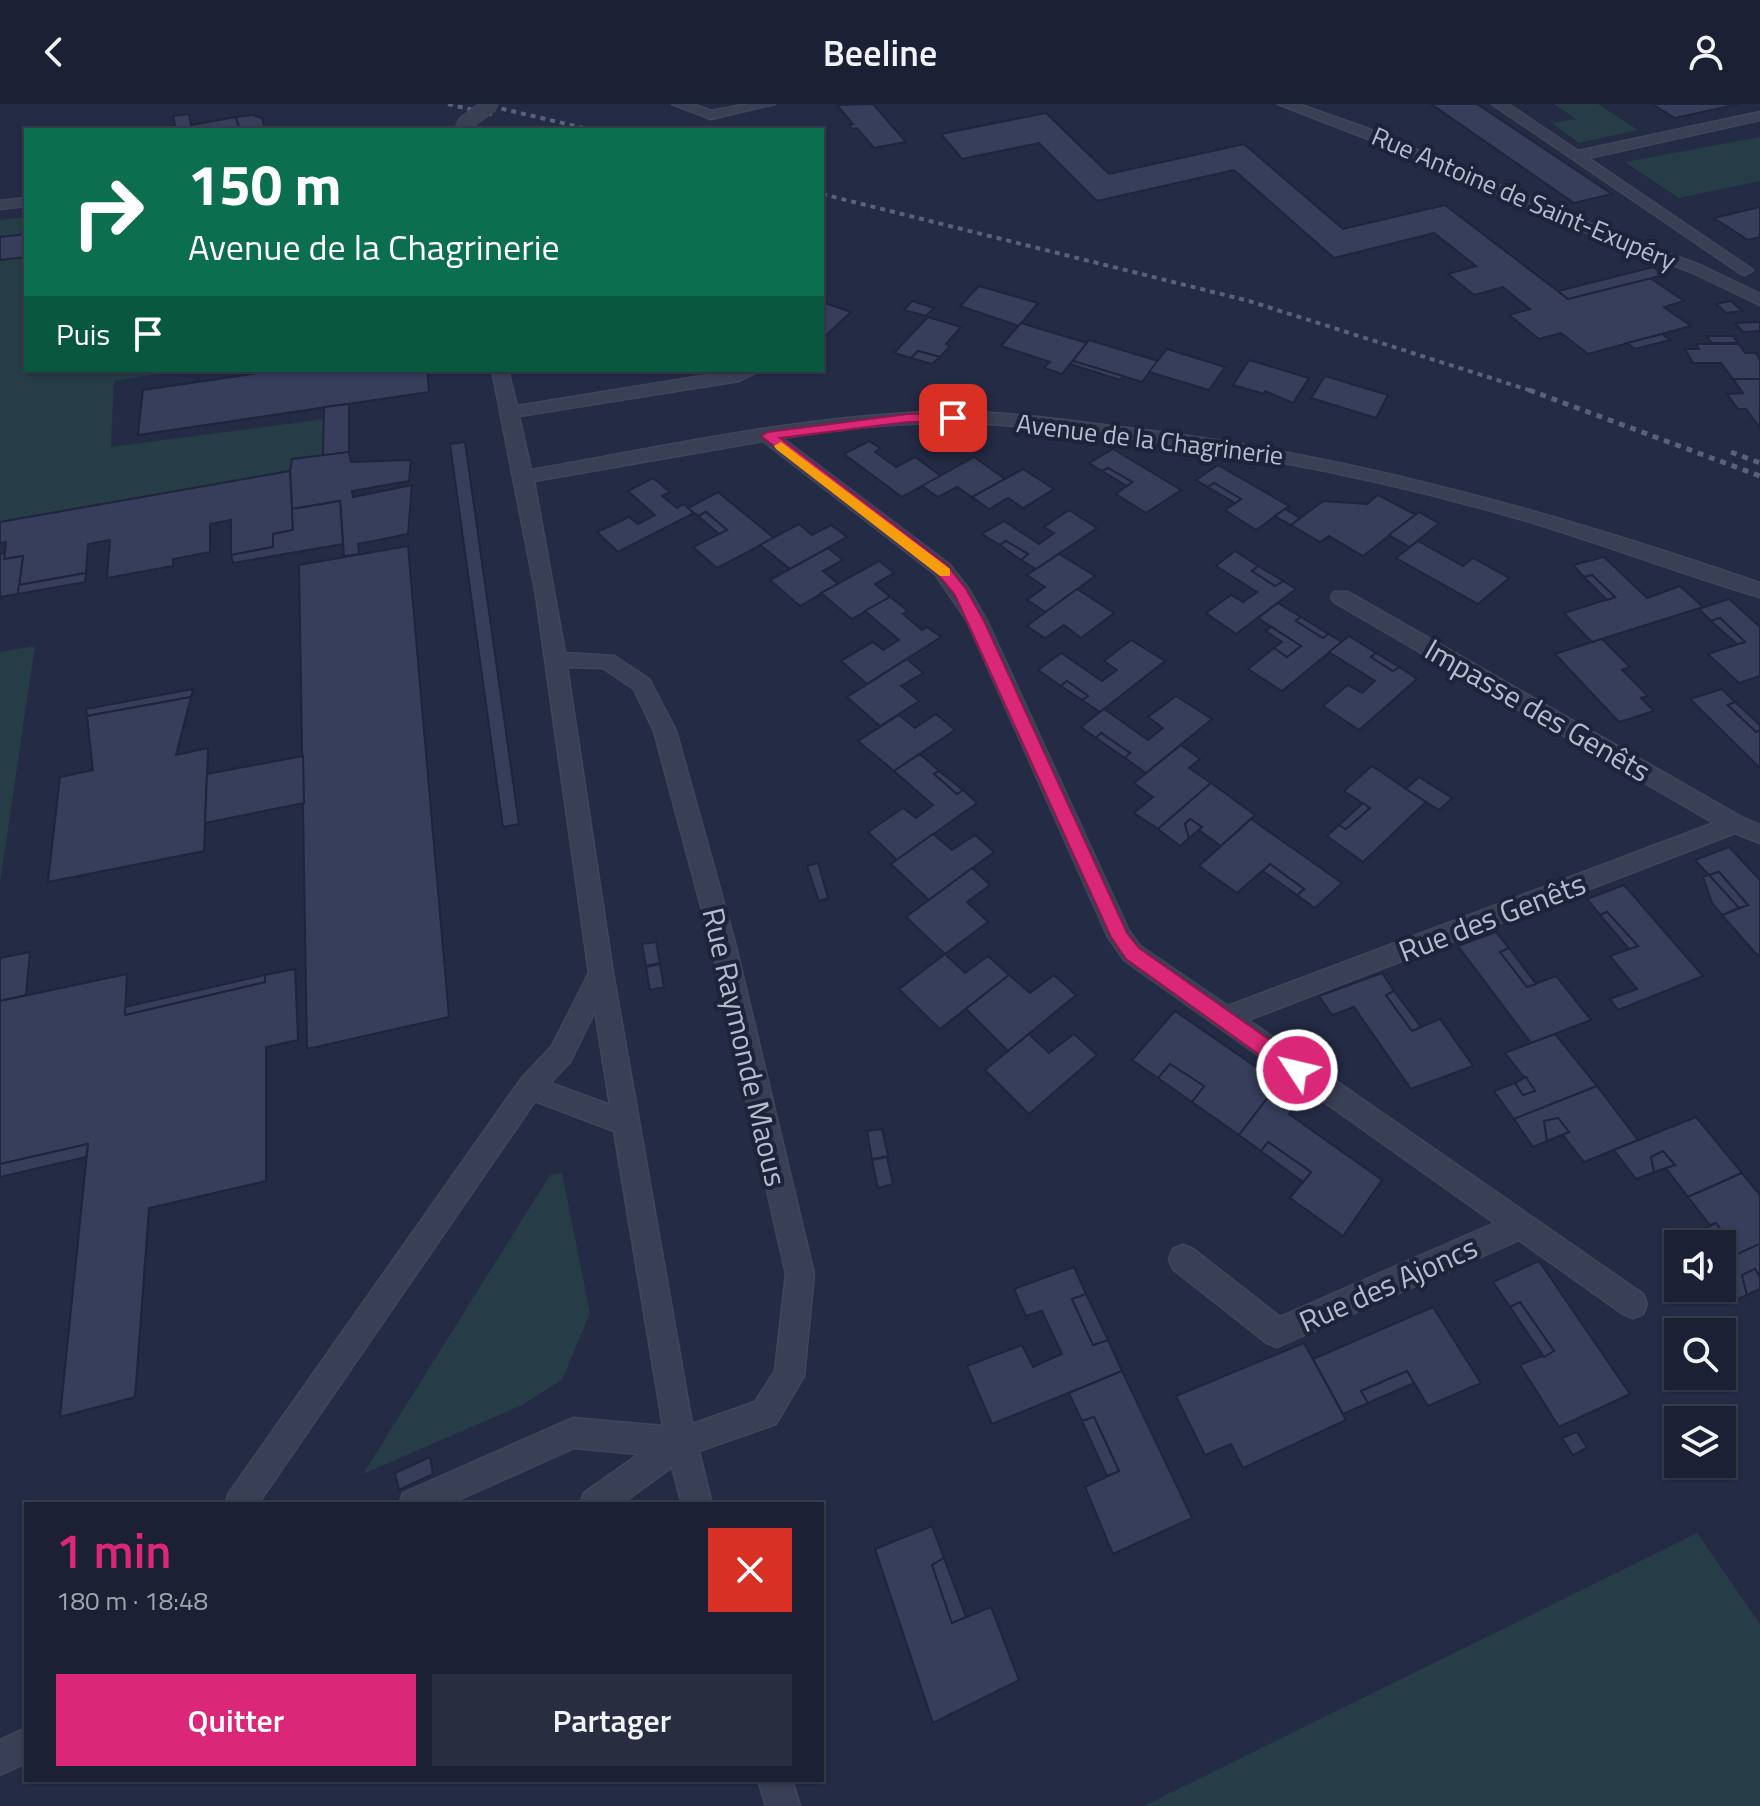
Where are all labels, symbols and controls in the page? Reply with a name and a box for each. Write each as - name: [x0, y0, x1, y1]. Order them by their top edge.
- text: Beeline: [823, 25, 937, 80]
- icon: back: [32, 30, 76, 74]
- icon: person: [1684, 30, 1728, 74]
- street label: Rue Antoine de Saint-Exupéry: [1366, 116, 1682, 280]
- text: 150 m: [188, 142, 341, 227]
- icon: right: [56, 160, 160, 264]
- text: Avenue de la Chagrinerie: [188, 219, 560, 274]
- text: Puis: [56, 311, 110, 357]
- icon: arrive: [126, 312, 170, 356]
- pin: [919, 384, 987, 452]
- icon: arrive: [931, 396, 975, 440]
- street label: Avenue de la Chagrinerie: [1014, 403, 1286, 475]
- street label: Impasse des Genêts: [1417, 627, 1659, 793]
- street label: Rue des Genêts: [1392, 860, 1592, 974]
- street label: Rue Raymonde Maous: [691, 903, 799, 1191]
- position arrow: [1255, 1028, 1339, 1112]
- street label: Rue des Ajoncs: [1291, 1224, 1485, 1344]
- map controls: [1664, 1230, 1736, 1478]
- button: sound: [1664, 1230, 1736, 1302]
- button: search: [1664, 1318, 1736, 1390]
- button: layers: [1664, 1406, 1736, 1478]
- text: 1 min: [56, 1514, 171, 1587]
- button: close: [708, 1528, 792, 1612]
- text: 180 m · 18:48: [56, 1581, 208, 1620]
- button: Quitter: [56, 1674, 416, 1766]
- button: Partager: [432, 1674, 792, 1766]

